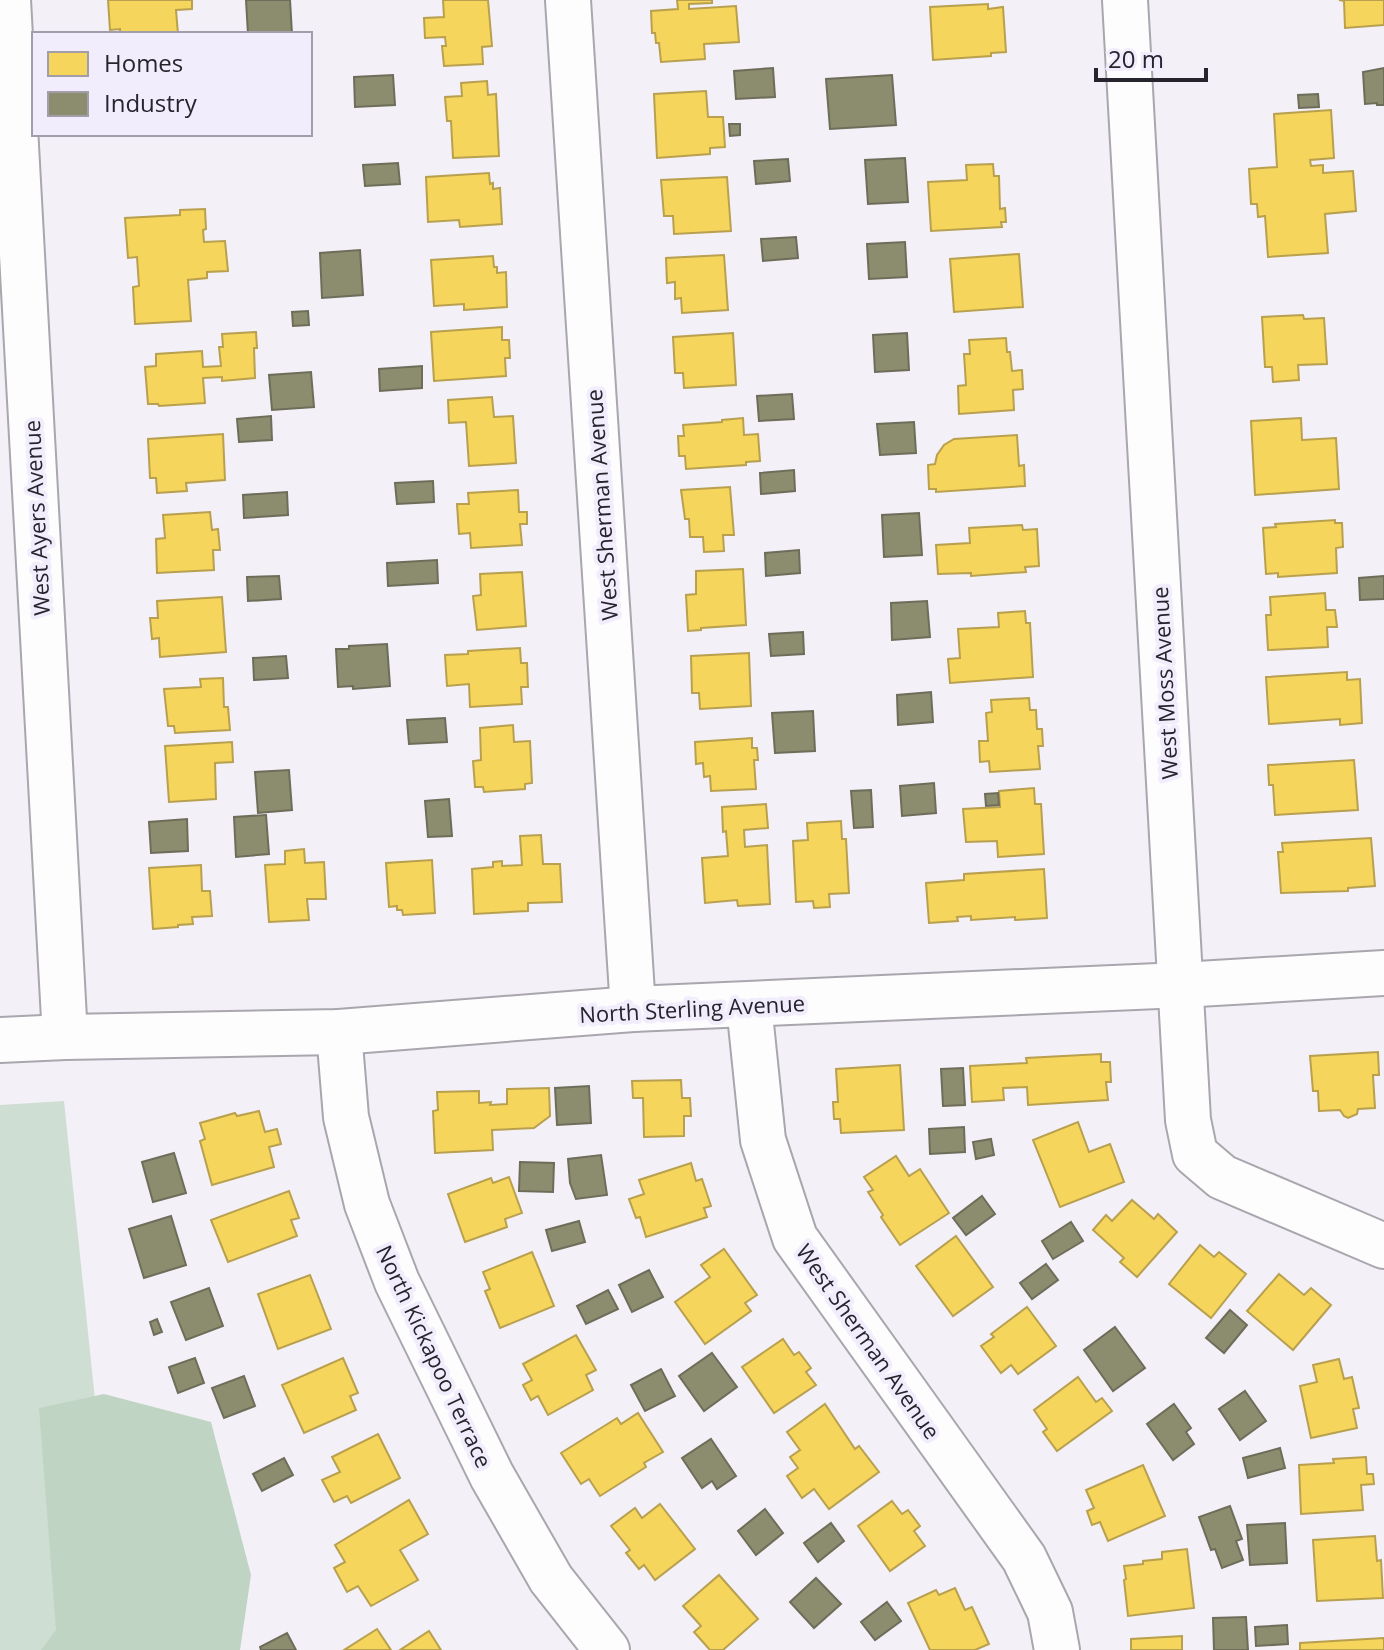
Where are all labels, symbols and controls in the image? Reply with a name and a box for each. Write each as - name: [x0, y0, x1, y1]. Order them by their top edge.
- legend: [32, 32, 312, 136]
- scale bar: [1096, 32, 1206, 82]
- text: 20 m: [1108, 42, 1164, 75]
- text: Homes: [104, 46, 183, 79]
- text: Industry: [104, 86, 198, 119]
- street label: West Sherman Avenue: [578, 388, 624, 622]
- street label: West Ayers Avenue: [16, 419, 56, 617]
- street label: West Moss Avenue: [1144, 586, 1184, 780]
- street label: North Sterling Avenue: [578, 987, 806, 1029]
- street label: West Sherman Avenue: [790, 1237, 948, 1445]
- street label: North Kickapoo Terrace: [370, 1240, 500, 1472]

